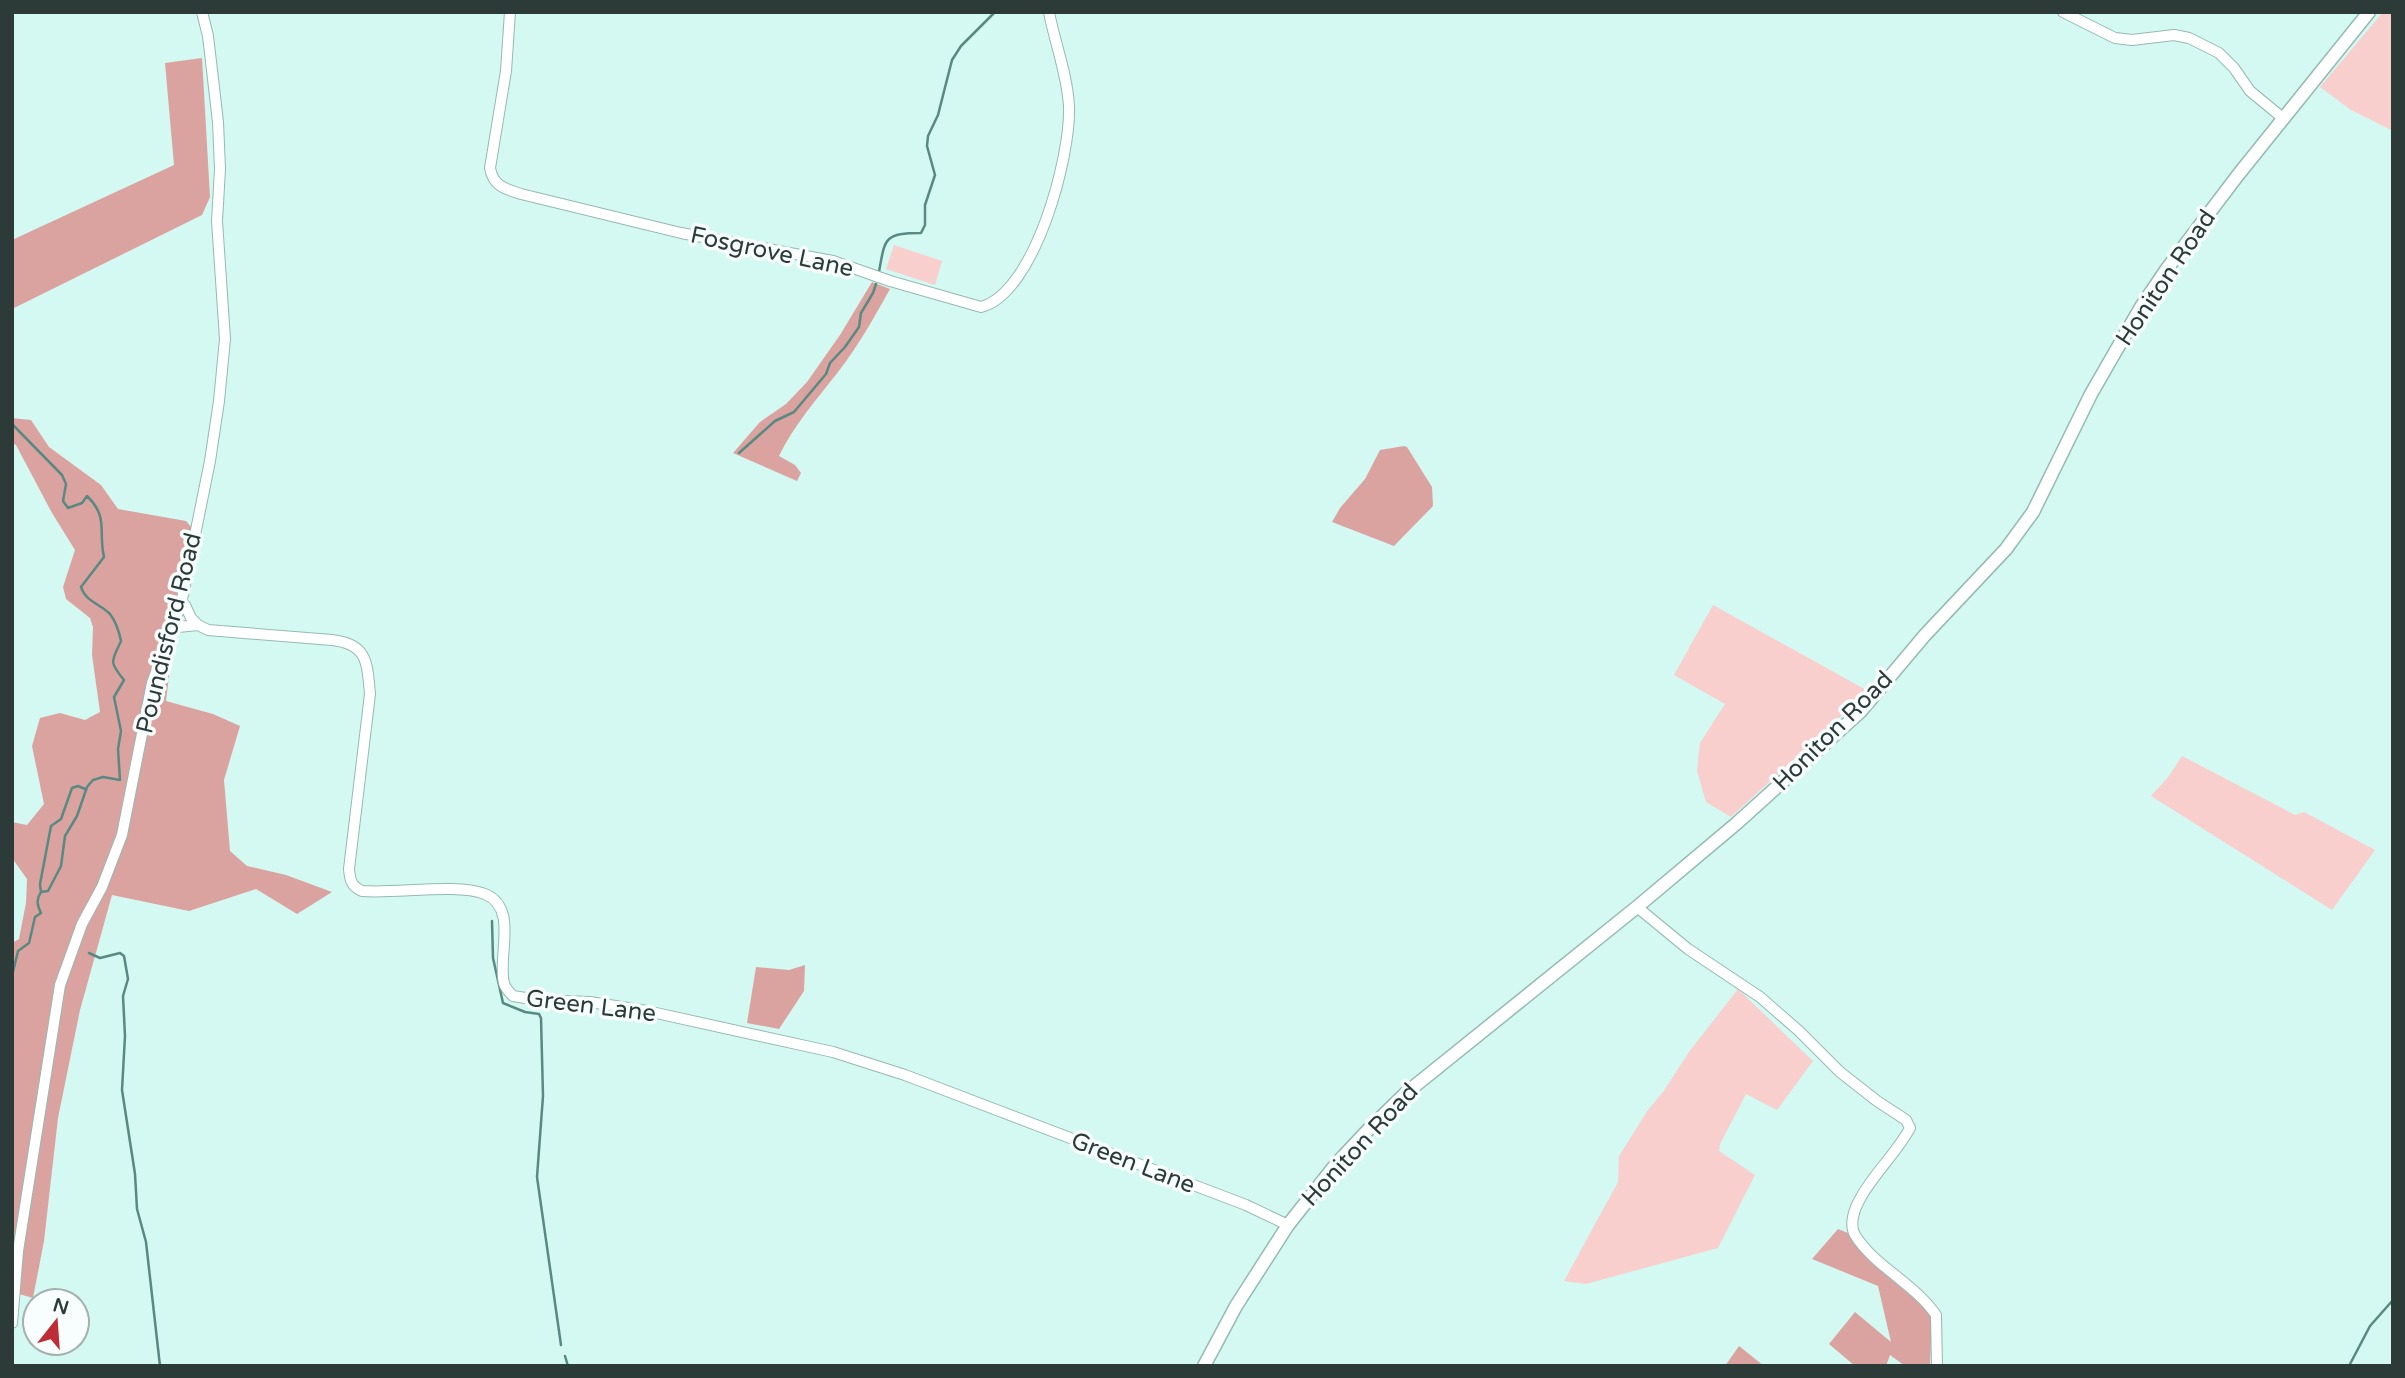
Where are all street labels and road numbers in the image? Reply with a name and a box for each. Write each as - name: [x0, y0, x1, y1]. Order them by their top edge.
- street label: Honiton Road: [2110, 205, 2222, 351]
- street label: Fosgrove Lane: [688, 221, 856, 283]
- street label: Poundisford Road: [130, 530, 208, 736]
- street label: Honiton Road: [1767, 665, 1899, 797]
- street label: Green Lane: [524, 984, 658, 1028]
- street label: Honiton Road: [1296, 1077, 1424, 1213]
- street label: Green Lane: [1067, 1126, 1199, 1200]

